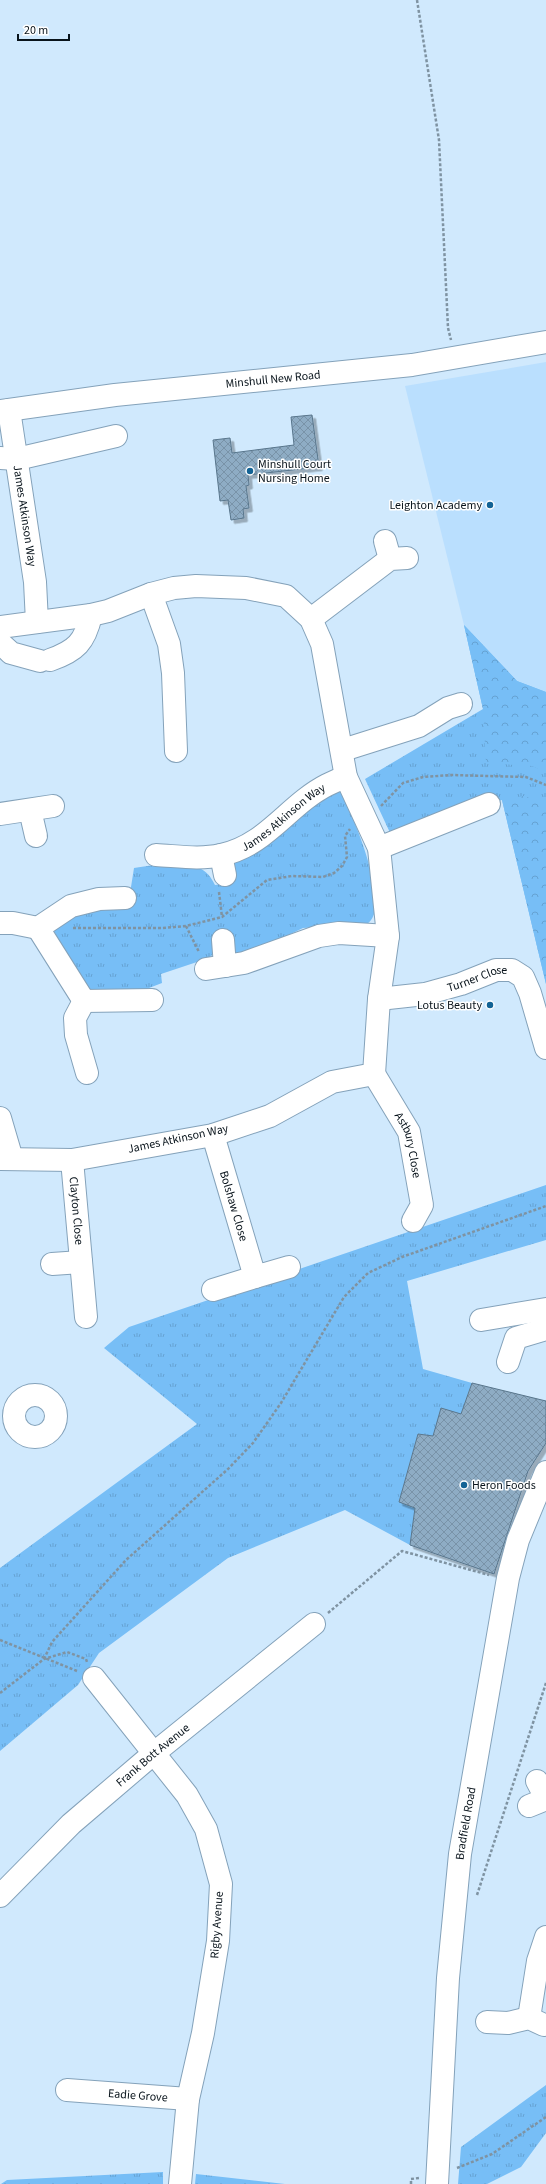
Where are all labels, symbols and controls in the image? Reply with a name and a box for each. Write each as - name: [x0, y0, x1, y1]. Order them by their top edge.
- scale bar: [18, 16, 69, 42]
- text: 20 m: [24, 22, 48, 39]
- street label: Minshull New Road: [225, 366, 321, 392]
- place label: Minshull Court Nursing Home: [258, 456, 331, 487]
- street label: James Atkinson Way: [9, 464, 41, 568]
- marker: Minshull Court Nursing Home: [245, 466, 255, 476]
- place label: Leighton Academy: [389, 497, 482, 514]
- marker: Leighton Academy: [485, 500, 495, 510]
- street label: James Atkinson Way: [238, 779, 329, 855]
- street label: Turner Close: [445, 962, 507, 996]
- place label: Lotus Beauty: [417, 997, 482, 1014]
- marker: Lotus Beauty: [485, 1000, 495, 1010]
- street label: Astbury Close: [390, 1109, 426, 1179]
- street label: James Atkinson Way: [126, 1120, 230, 1158]
- street label: Bolshaw Close: [216, 1169, 252, 1243]
- street label: Clayton Close: [65, 1176, 88, 1246]
- place label: Heron Foods: [472, 1477, 536, 1494]
- marker: Heron Foods: [459, 1480, 469, 1490]
- street label: Frank Bott Avenue: [112, 1719, 193, 1791]
- street label: Bradfield Road: [451, 1785, 480, 1861]
- street label: Rigby Avenue: [206, 1891, 228, 1959]
- street label: Eadie Grove: [107, 2085, 168, 2106]

